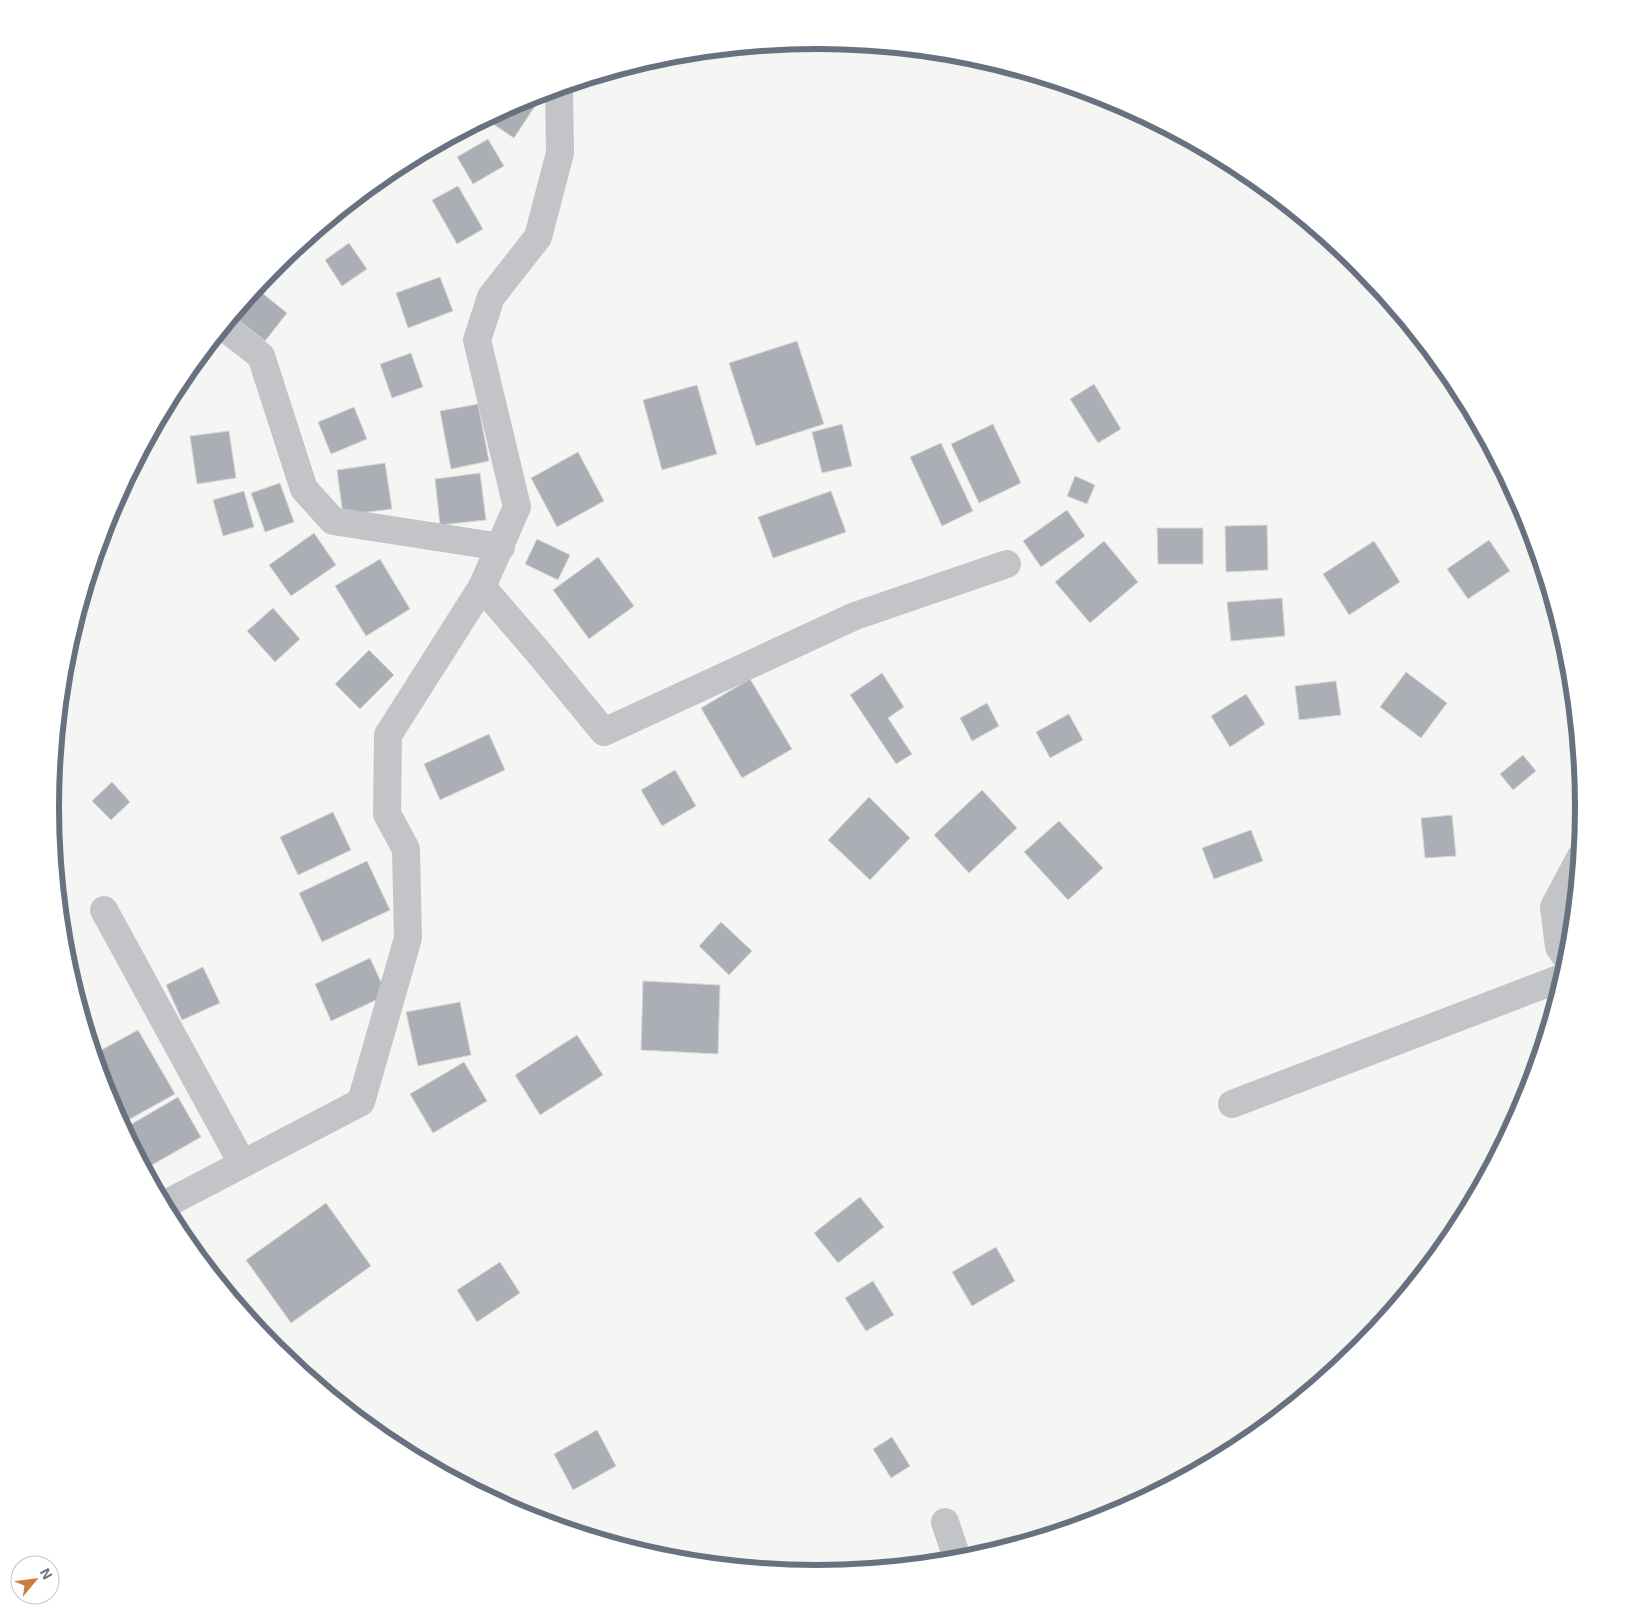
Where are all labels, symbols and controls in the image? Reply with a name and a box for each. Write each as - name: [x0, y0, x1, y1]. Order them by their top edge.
- north arrow: [10, 1555, 60, 1605]
- text: N: [37, 1565, 57, 1582]

